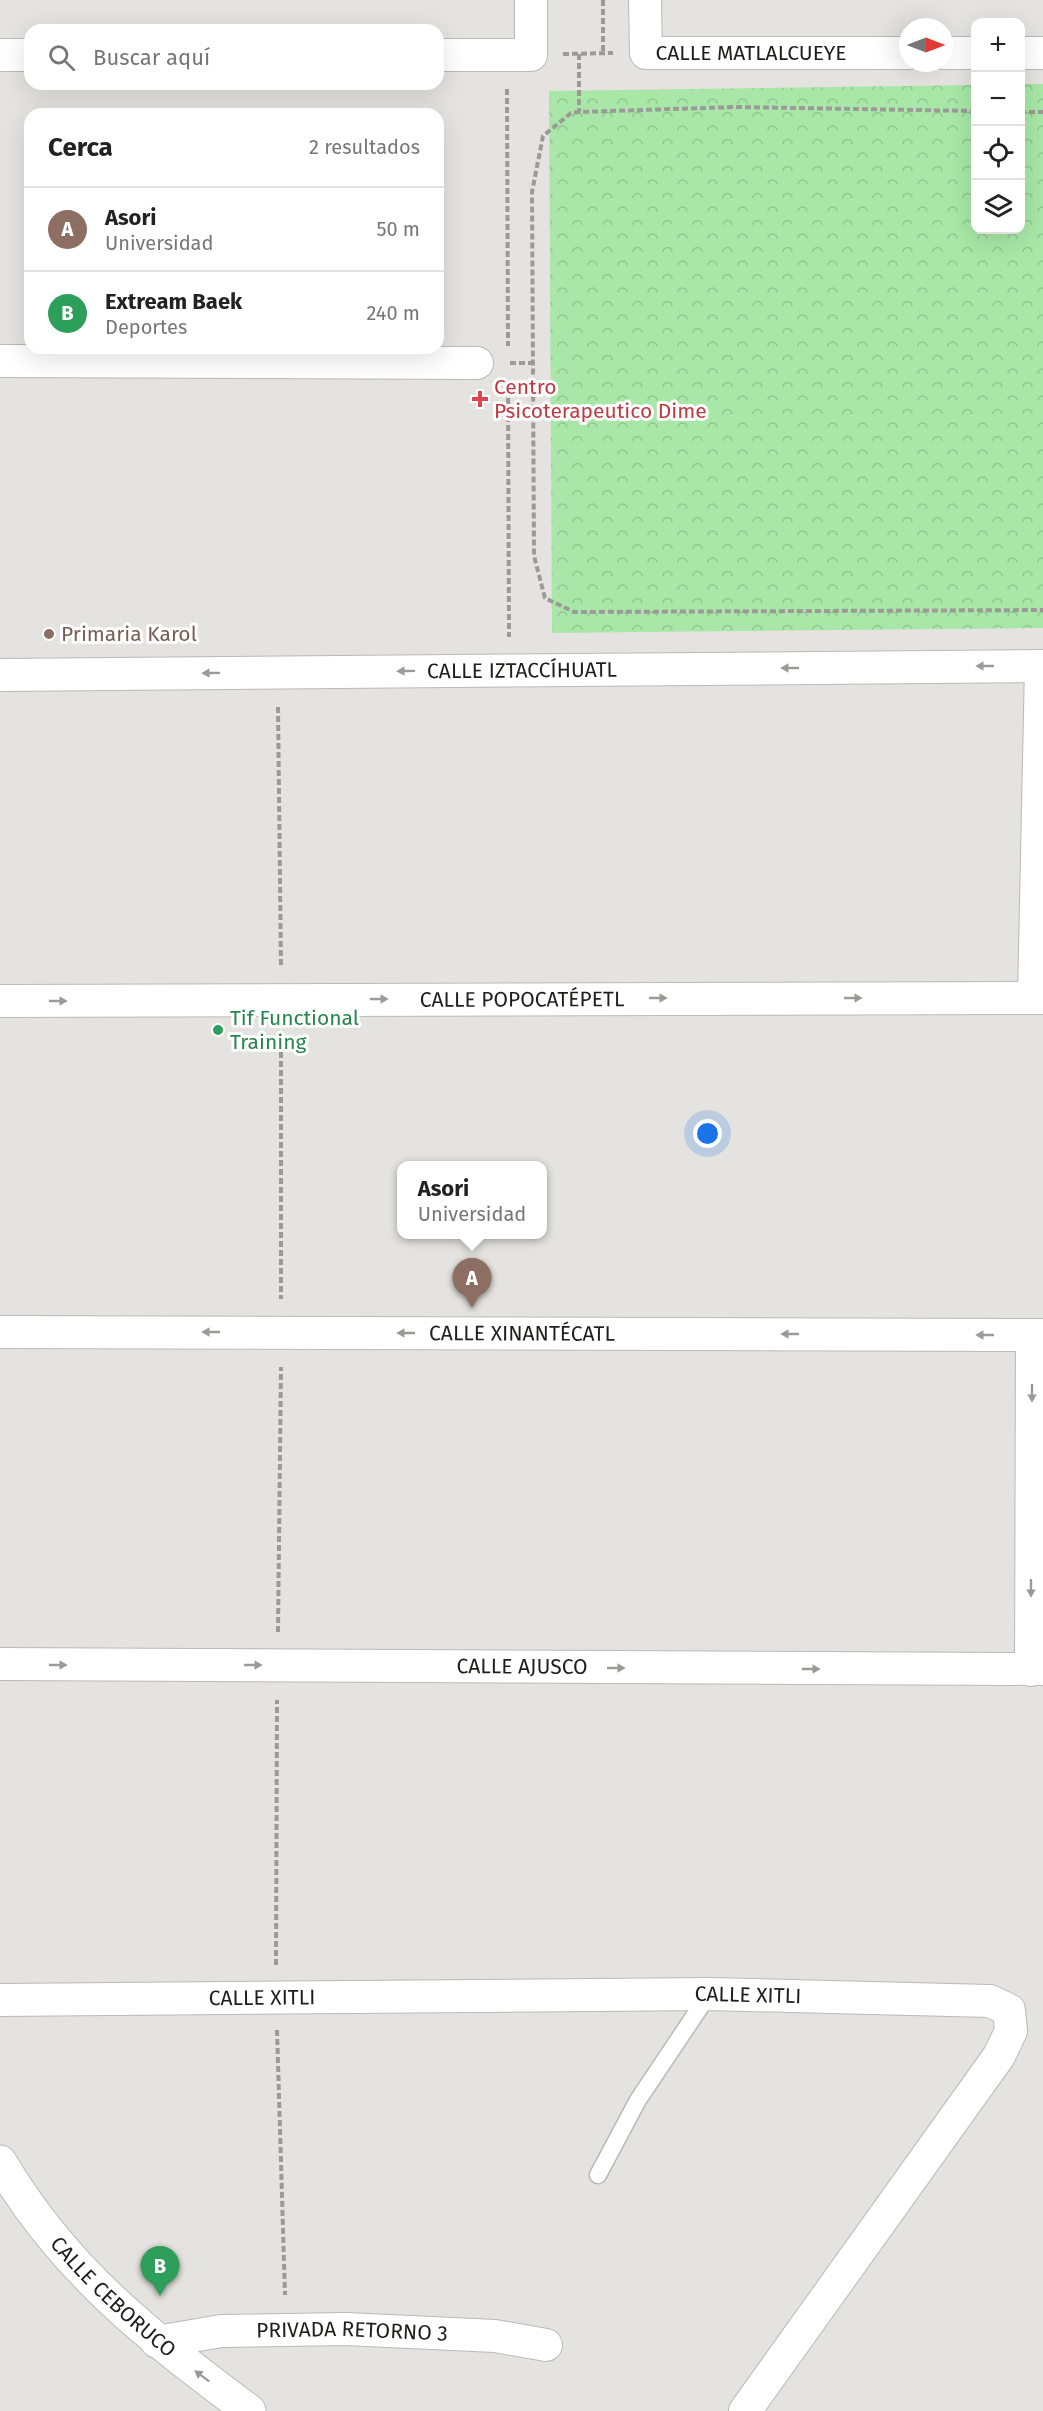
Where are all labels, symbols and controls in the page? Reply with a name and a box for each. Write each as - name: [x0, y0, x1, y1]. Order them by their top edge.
- north arrow: [899, 18, 953, 72]
- map controls: [971, 18, 1025, 234]
- button: +: [971, 18, 1025, 72]
- search box: [24, 24, 444, 90]
- street label: CALLE MATLALCUEYE: [655, 40, 847, 66]
- icon: search: [45, 41, 78, 74]
- text: Buscar aquí: [93, 44, 210, 71]
- button: −: [971, 72, 1025, 126]
- button: locate: [971, 126, 1025, 180]
- text: Cerca: [48, 132, 113, 163]
- text: 2 resultados: [309, 135, 420, 159]
- button: layers: [971, 180, 1025, 234]
- text: Asori: [105, 204, 156, 231]
- text: A: [62, 217, 73, 241]
- text: 50 m: [376, 217, 420, 241]
- text: Universidad: [105, 231, 213, 255]
- text: Extream Baek: [105, 288, 242, 315]
- text: B: [61, 301, 74, 325]
- text: 240 m: [366, 301, 420, 325]
- text: Deportes: [105, 315, 187, 339]
- place label: Centro Psicoterapeutico Dime: [494, 374, 707, 424]
- marker: Centro Psicoterapeutico Dime: [471, 390, 489, 408]
- place label: Primaria Karol: [61, 621, 197, 647]
- marker: Primaria Karol: [42, 627, 56, 641]
- street label: CALLE IZTACCÍHUATL: [427, 657, 618, 684]
- one-way arrow: [975, 661, 994, 671]
- one-way arrow: [780, 663, 799, 673]
- one-way arrow: [396, 666, 415, 676]
- one-way arrow: [201, 668, 220, 678]
- street label: CALLE POPOCATÉPETL: [420, 986, 625, 1013]
- one-way arrow: [649, 993, 668, 1003]
- one-way arrow: [844, 993, 863, 1003]
- one-way arrow: [370, 994, 389, 1004]
- one-way arrow: [49, 996, 68, 1006]
- place label: Tif Functional Training: [230, 1005, 359, 1055]
- marker: Tif Functional Training: [211, 1023, 225, 1037]
- your location: [693, 1119, 722, 1148]
- popup: [397, 1161, 547, 1239]
- text: Asori: [418, 1175, 469, 1202]
- text: Universidad: [418, 1202, 526, 1226]
- pin: A: [452, 1258, 492, 1308]
- street label: CALLE XINANTÉCATL: [429, 1320, 615, 1347]
- one-way arrow: [201, 1327, 220, 1337]
- one-way arrow: [396, 1328, 415, 1338]
- one-way arrow: [780, 1329, 799, 1339]
- one-way arrow: [975, 1330, 994, 1340]
- one-way arrow: [1027, 1384, 1037, 1403]
- one-way arrow: [1026, 1579, 1036, 1598]
- street label: CALLE AJUSCO: [456, 1653, 588, 1680]
- one-way arrow: [49, 1660, 68, 1669]
- one-way arrow: [244, 1661, 263, 1670]
- one-way arrow: [607, 1663, 626, 1673]
- one-way arrow: [802, 1664, 821, 1674]
- street label: CALLE XITLI: [695, 1981, 802, 2009]
- street label: CALLE XITLI: [209, 1984, 315, 2011]
- street label: CALLE CEBORUCO: [46, 2230, 182, 2362]
- pin: B: [140, 2246, 180, 2296]
- street label: PRIVADA RETORNO 3: [256, 2316, 448, 2347]
- one-way arrow: [194, 2370, 210, 2382]

